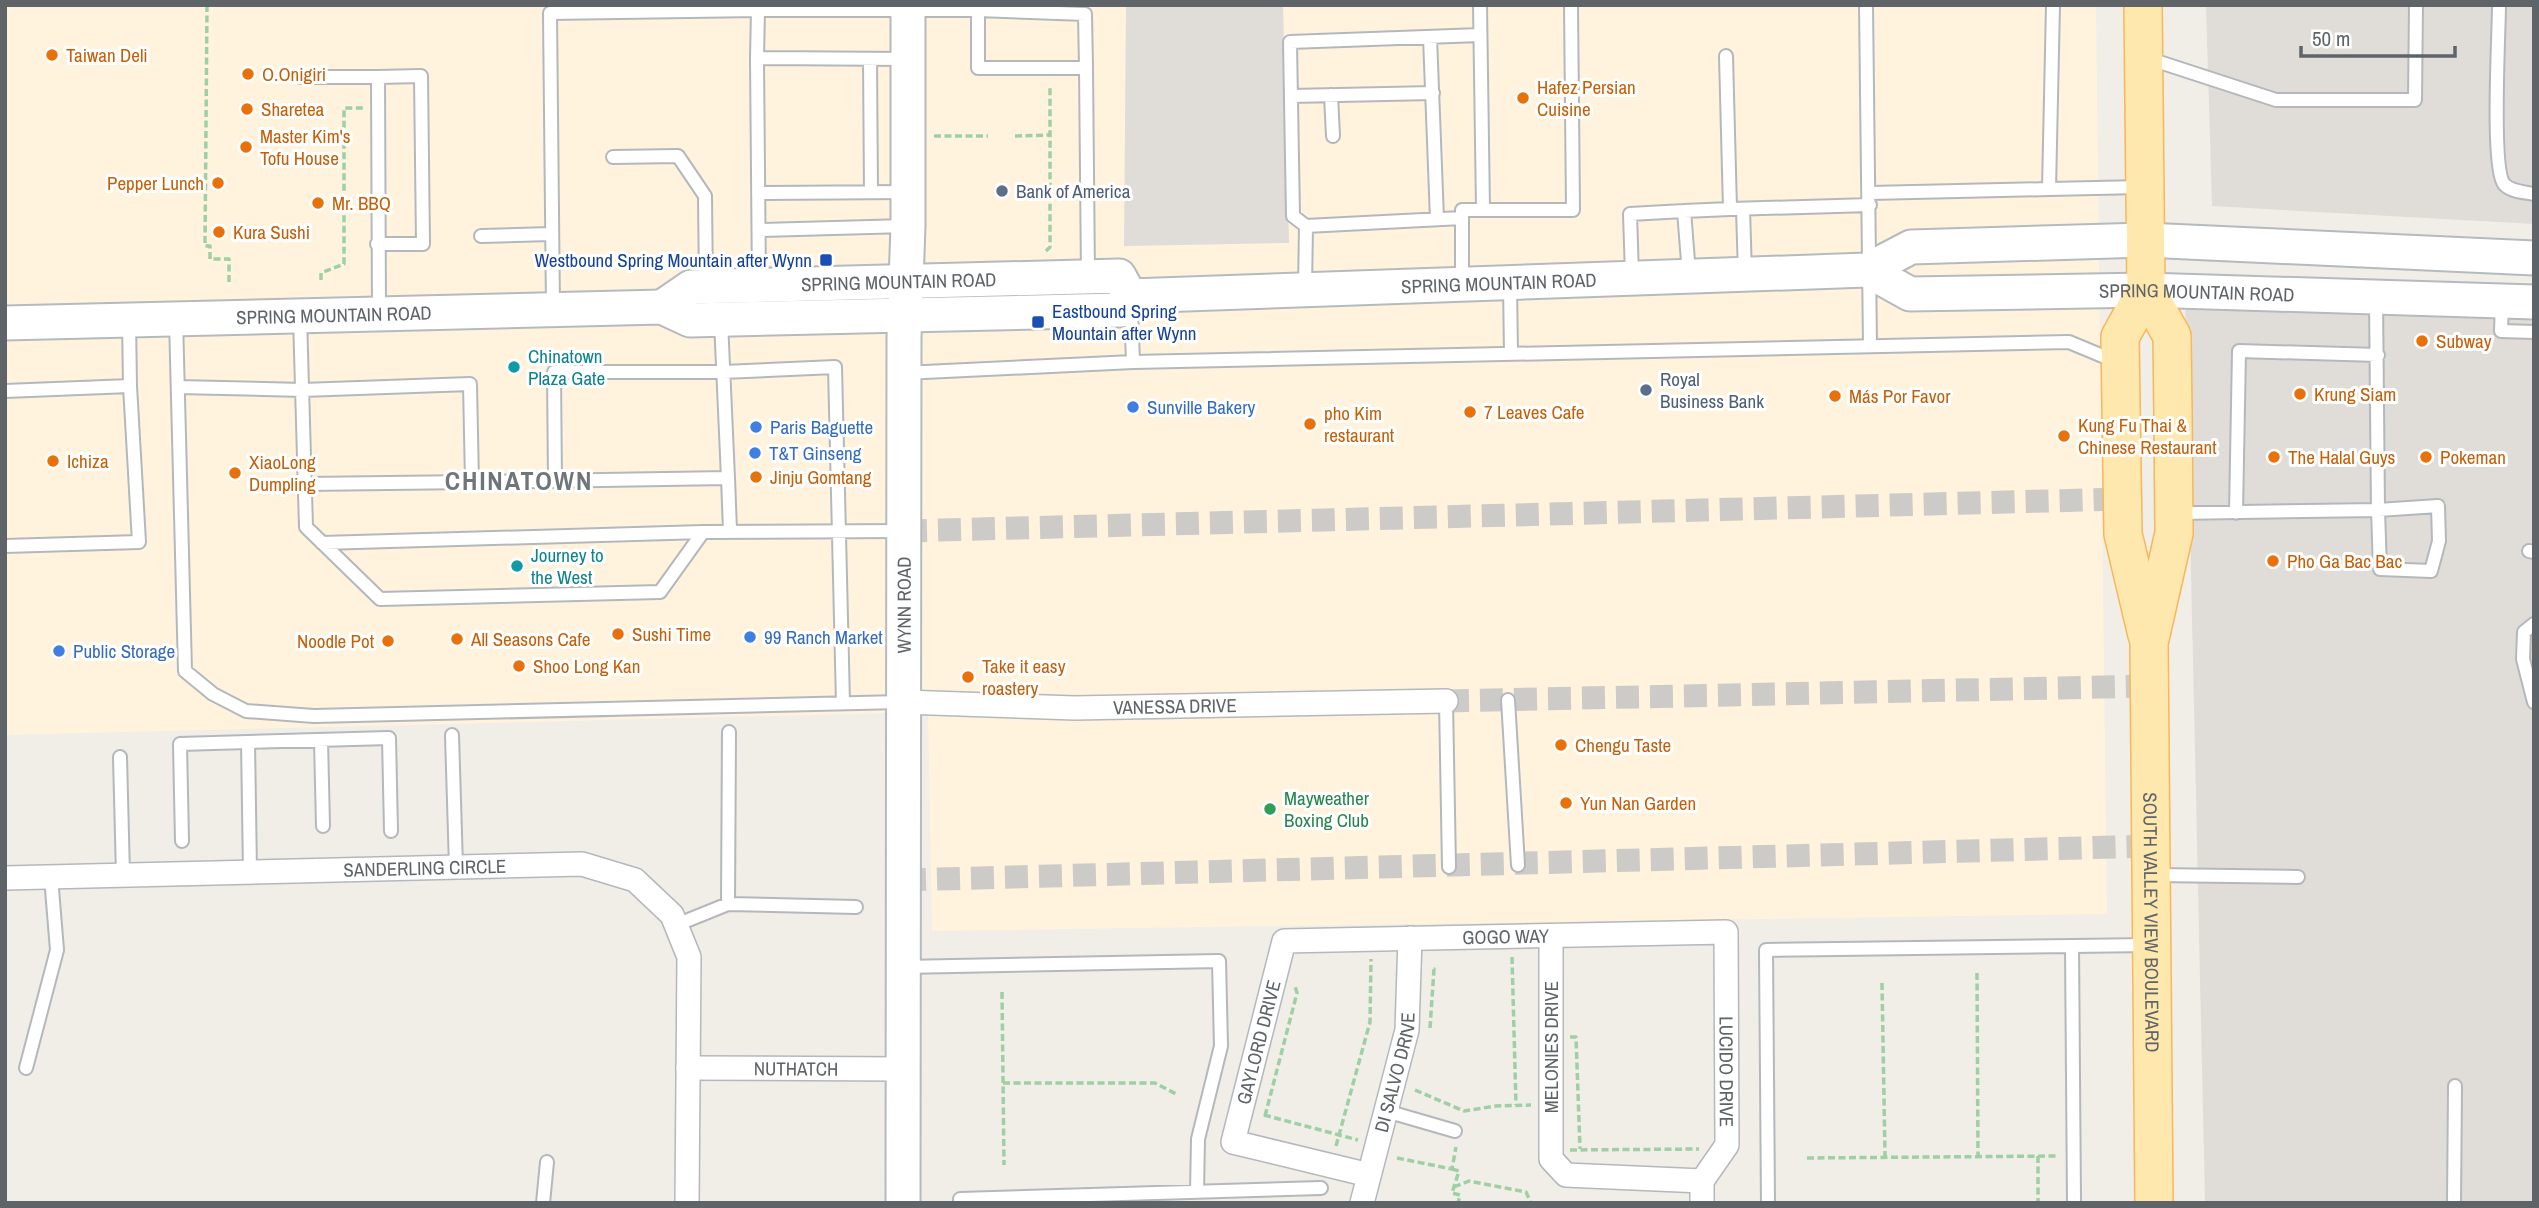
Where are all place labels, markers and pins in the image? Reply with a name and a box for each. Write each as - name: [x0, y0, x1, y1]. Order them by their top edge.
- place label: Taiwan Deli: [66, 42, 148, 68]
- marker: Taiwan Deli: [44, 47, 60, 63]
- place label: O.Onigiri: [262, 61, 326, 87]
- marker: O.Onigiri: [240, 66, 256, 82]
- place label: Hafez Persian Cuisine: [1537, 74, 1636, 122]
- marker: Hafez Persian Cuisine: [1515, 90, 1531, 106]
- place label: Sharetea: [261, 96, 325, 122]
- marker: Sharetea: [239, 101, 255, 117]
- place label: Master Kim's Tofu House: [260, 123, 351, 171]
- marker: Master Kim's Tofu House: [238, 139, 254, 155]
- place label: Pepper Lunch: [107, 170, 204, 196]
- marker: Pepper Lunch: [210, 175, 226, 191]
- place label: Bank of America: [1016, 178, 1131, 204]
- marker: Bank of America: [994, 183, 1010, 199]
- place label: Mr. BBQ: [332, 190, 391, 216]
- marker: Mr. BBQ: [310, 195, 326, 211]
- place label: Kura Sushi: [233, 219, 310, 245]
- marker: Kura Sushi: [211, 224, 227, 240]
- place label: Westbound Spring Mountain after Wynn: [534, 247, 812, 273]
- marker: Westbound Spring Mountain after Wynn: [818, 252, 834, 268]
- place label: Eastbound Spring Mountain after Wynn: [1052, 298, 1197, 346]
- marker: Eastbound Spring Mountain after Wynn: [1030, 314, 1046, 330]
- place label: Subway: [2436, 328, 2492, 354]
- marker: Subway: [2414, 333, 2430, 349]
- place label: Chinatown Plaza Gate: [528, 343, 605, 391]
- marker: Chinatown Plaza Gate: [506, 359, 522, 375]
- place label: Royal Business Bank: [1660, 366, 1764, 414]
- place label: Krung Siam: [2314, 381, 2396, 407]
- marker: Royal Business Bank: [1638, 382, 1654, 398]
- place label: Más Por Favor: [1849, 383, 1951, 409]
- marker: Krung Siam: [2292, 386, 2308, 402]
- marker: Más Por Favor: [1827, 388, 1843, 404]
- place label: Sunville Bakery: [1147, 394, 1255, 420]
- marker: Sunville Bakery: [1125, 399, 1141, 415]
- place label: 7 Leaves Cafe: [1484, 399, 1584, 425]
- place label: pho Kim restaurant: [1324, 400, 1395, 448]
- marker: 7 Leaves Cafe: [1462, 404, 1478, 420]
- place label: Kung Fu Thai & Chinese Restaurant: [2078, 412, 2217, 460]
- place label: Paris Baguette: [770, 414, 873, 440]
- marker: pho Kim restaurant: [1302, 416, 1318, 432]
- marker: Paris Baguette: [748, 419, 764, 435]
- marker: Kung Fu Thai & Chinese Restaurant: [2056, 428, 2072, 444]
- place label: T&T Ginseng: [769, 440, 862, 466]
- place label: The Halal Guys: [2288, 444, 2396, 470]
- place label: Pokeman: [2440, 444, 2506, 470]
- marker: T&T Ginseng: [747, 445, 763, 461]
- place label: Ichiza: [67, 448, 109, 474]
- place label: XiaoLong Dumpling: [249, 449, 316, 497]
- marker: The Halal Guys: [2266, 449, 2282, 465]
- marker: Pokeman: [2418, 449, 2434, 465]
- marker: Ichiza: [45, 453, 61, 469]
- place label: Jinju Gomtang: [770, 464, 872, 490]
- marker: XiaoLong Dumpling: [227, 465, 243, 481]
- marker: Jinju Gomtang: [748, 469, 764, 485]
- place label: Journey to the West: [531, 542, 604, 590]
- place label: Pho Ga Bac Bac: [2287, 548, 2402, 574]
- marker: Pho Ga Bac Bac: [2265, 553, 2281, 569]
- marker: Journey to the West: [509, 558, 525, 574]
- place label: Sushi Time: [632, 621, 711, 647]
- place label: 99 Ranch Market: [764, 624, 883, 650]
- place label: All Seasons Cafe: [470, 626, 591, 652]
- marker: Sushi Time: [610, 626, 626, 642]
- place label: Noodle Pot: [297, 628, 375, 654]
- marker: 99 Ranch Market: [742, 629, 758, 645]
- marker: All Seasons Cafe: [449, 631, 465, 647]
- marker: Noodle Pot: [380, 633, 396, 649]
- place label: Public Storage: [73, 638, 175, 664]
- marker: Public Storage: [51, 643, 67, 659]
- place label: Shoo Long Kan: [533, 653, 640, 679]
- place label: Take it easy roastery: [982, 653, 1066, 701]
- marker: Shoo Long Kan: [511, 658, 527, 674]
- marker: Take it easy roastery: [960, 669, 976, 685]
- place label: Chengu Taste: [1575, 732, 1671, 758]
- marker: Chengu Taste: [1553, 737, 1569, 753]
- place label: Mayweather Boxing Club: [1284, 785, 1370, 833]
- place label: Yun Nan Garden: [1580, 790, 1696, 816]
- marker: Yun Nan Garden: [1558, 795, 1574, 811]
- marker: Mayweather Boxing Club: [1262, 801, 1278, 817]

